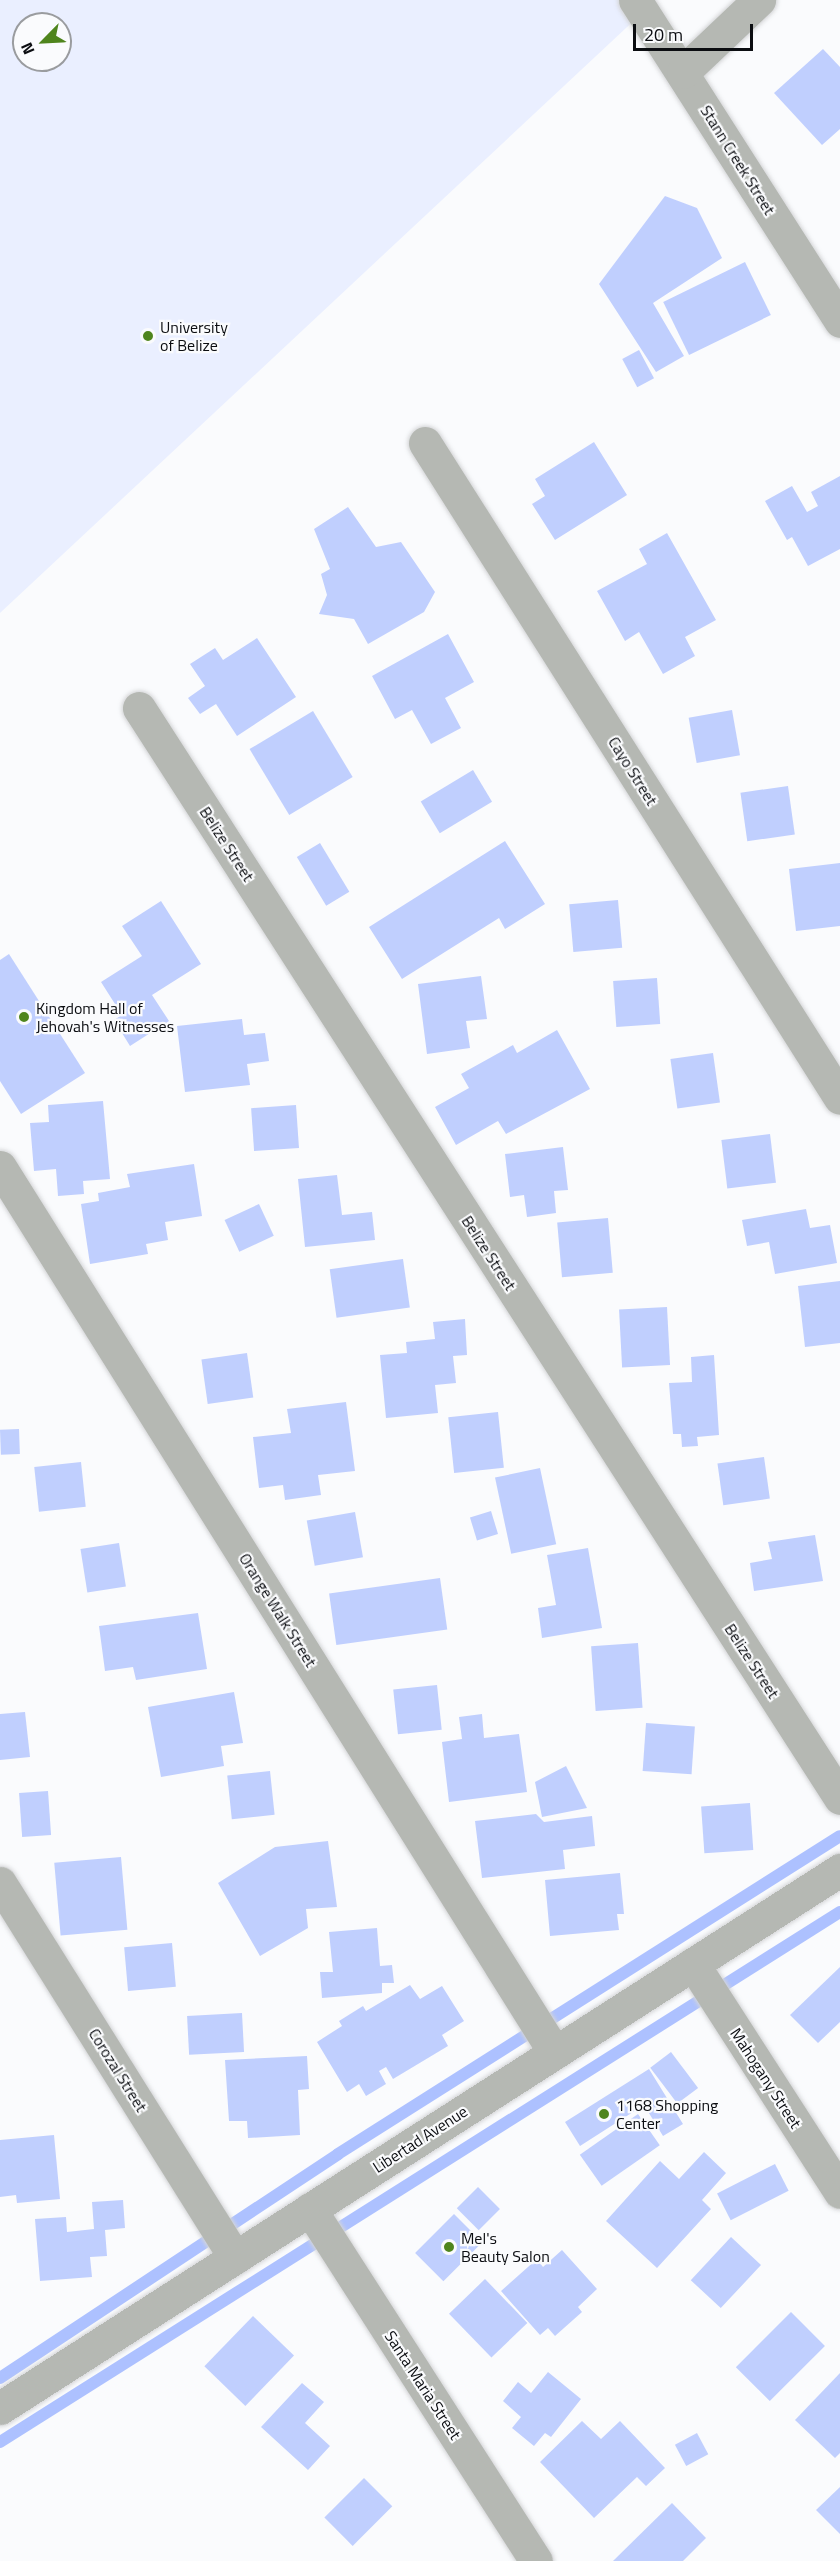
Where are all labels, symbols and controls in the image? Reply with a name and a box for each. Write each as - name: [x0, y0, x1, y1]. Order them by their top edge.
- north arrow: [12, 12, 72, 72]
- scale bar: [636, 12, 756, 50]
- text: 20 m: [644, 21, 683, 48]
- text: N: [14, 39, 41, 58]
- street label: Stann Creek Street: [697, 102, 779, 218]
- place label: University of Belize: [160, 317, 228, 355]
- marker: University of Belize: [141, 329, 155, 343]
- street label: Cayo Street: [604, 733, 662, 809]
- street label: Belize Street: [196, 803, 258, 885]
- place label: Kingdom Hall of Jehovah's Witnesses: [36, 998, 174, 1036]
- marker: Kingdom Hall of Jehovah's Witnesses: [17, 1010, 31, 1024]
- street label: Belize Street: [458, 1212, 520, 1294]
- street label: Orange Walk Street: [235, 1550, 321, 1670]
- street label: Belize Street: [721, 1620, 783, 1702]
- street label: Mahogany Street: [726, 2024, 806, 2132]
- street label: Corozal Street: [85, 2025, 151, 2115]
- place label: 1168 Shopping Center: [616, 2095, 718, 2133]
- street label: Libertad Avenue: [369, 2101, 471, 2177]
- marker: 1168 Shopping Center: [597, 2107, 611, 2121]
- place label: Mel's Beauty Salon: [461, 2228, 550, 2266]
- marker: Mel's Beauty Salon: [442, 2240, 456, 2254]
- street label: Santa Maria Street: [381, 2327, 465, 2443]

